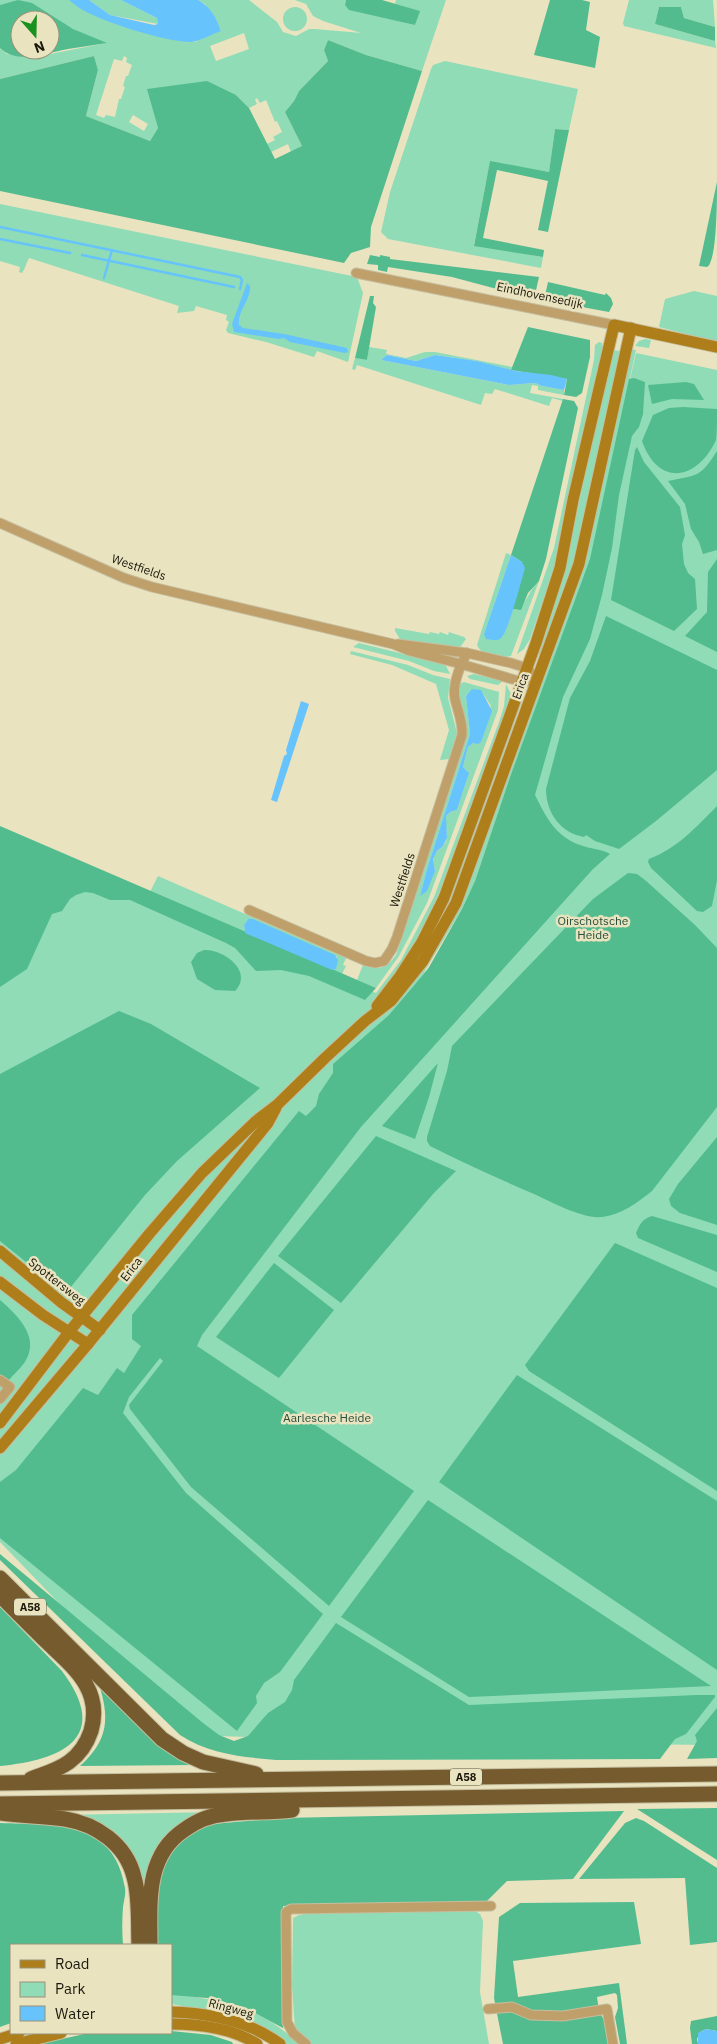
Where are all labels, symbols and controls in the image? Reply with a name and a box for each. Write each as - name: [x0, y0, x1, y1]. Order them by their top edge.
- north arrow: [10, 10, 60, 60]
- text: N: [32, 37, 47, 57]
- street label: Eindhovensedijk: [495, 278, 585, 312]
- street label: Westfields: [110, 551, 168, 583]
- street label: Erica: [508, 670, 532, 701]
- street label: Westfields: [386, 851, 418, 909]
- park label: Oirschotsche Heide: [558, 913, 629, 942]
- street label: Erica: [117, 1253, 146, 1284]
- street label: Spottersweg: [26, 1254, 89, 1308]
- park label: Aarlesche Heide: [283, 1410, 371, 1425]
- road number: A58: [14, 1598, 46, 1615]
- road number: A58: [450, 1768, 482, 1785]
- legend: [10, 1944, 172, 2034]
- text: Road: [55, 1954, 90, 1973]
- text: Park: [55, 1979, 85, 1998]
- street label: Ringweg: [207, 1995, 256, 2021]
- text: Water: [55, 2004, 96, 2023]

